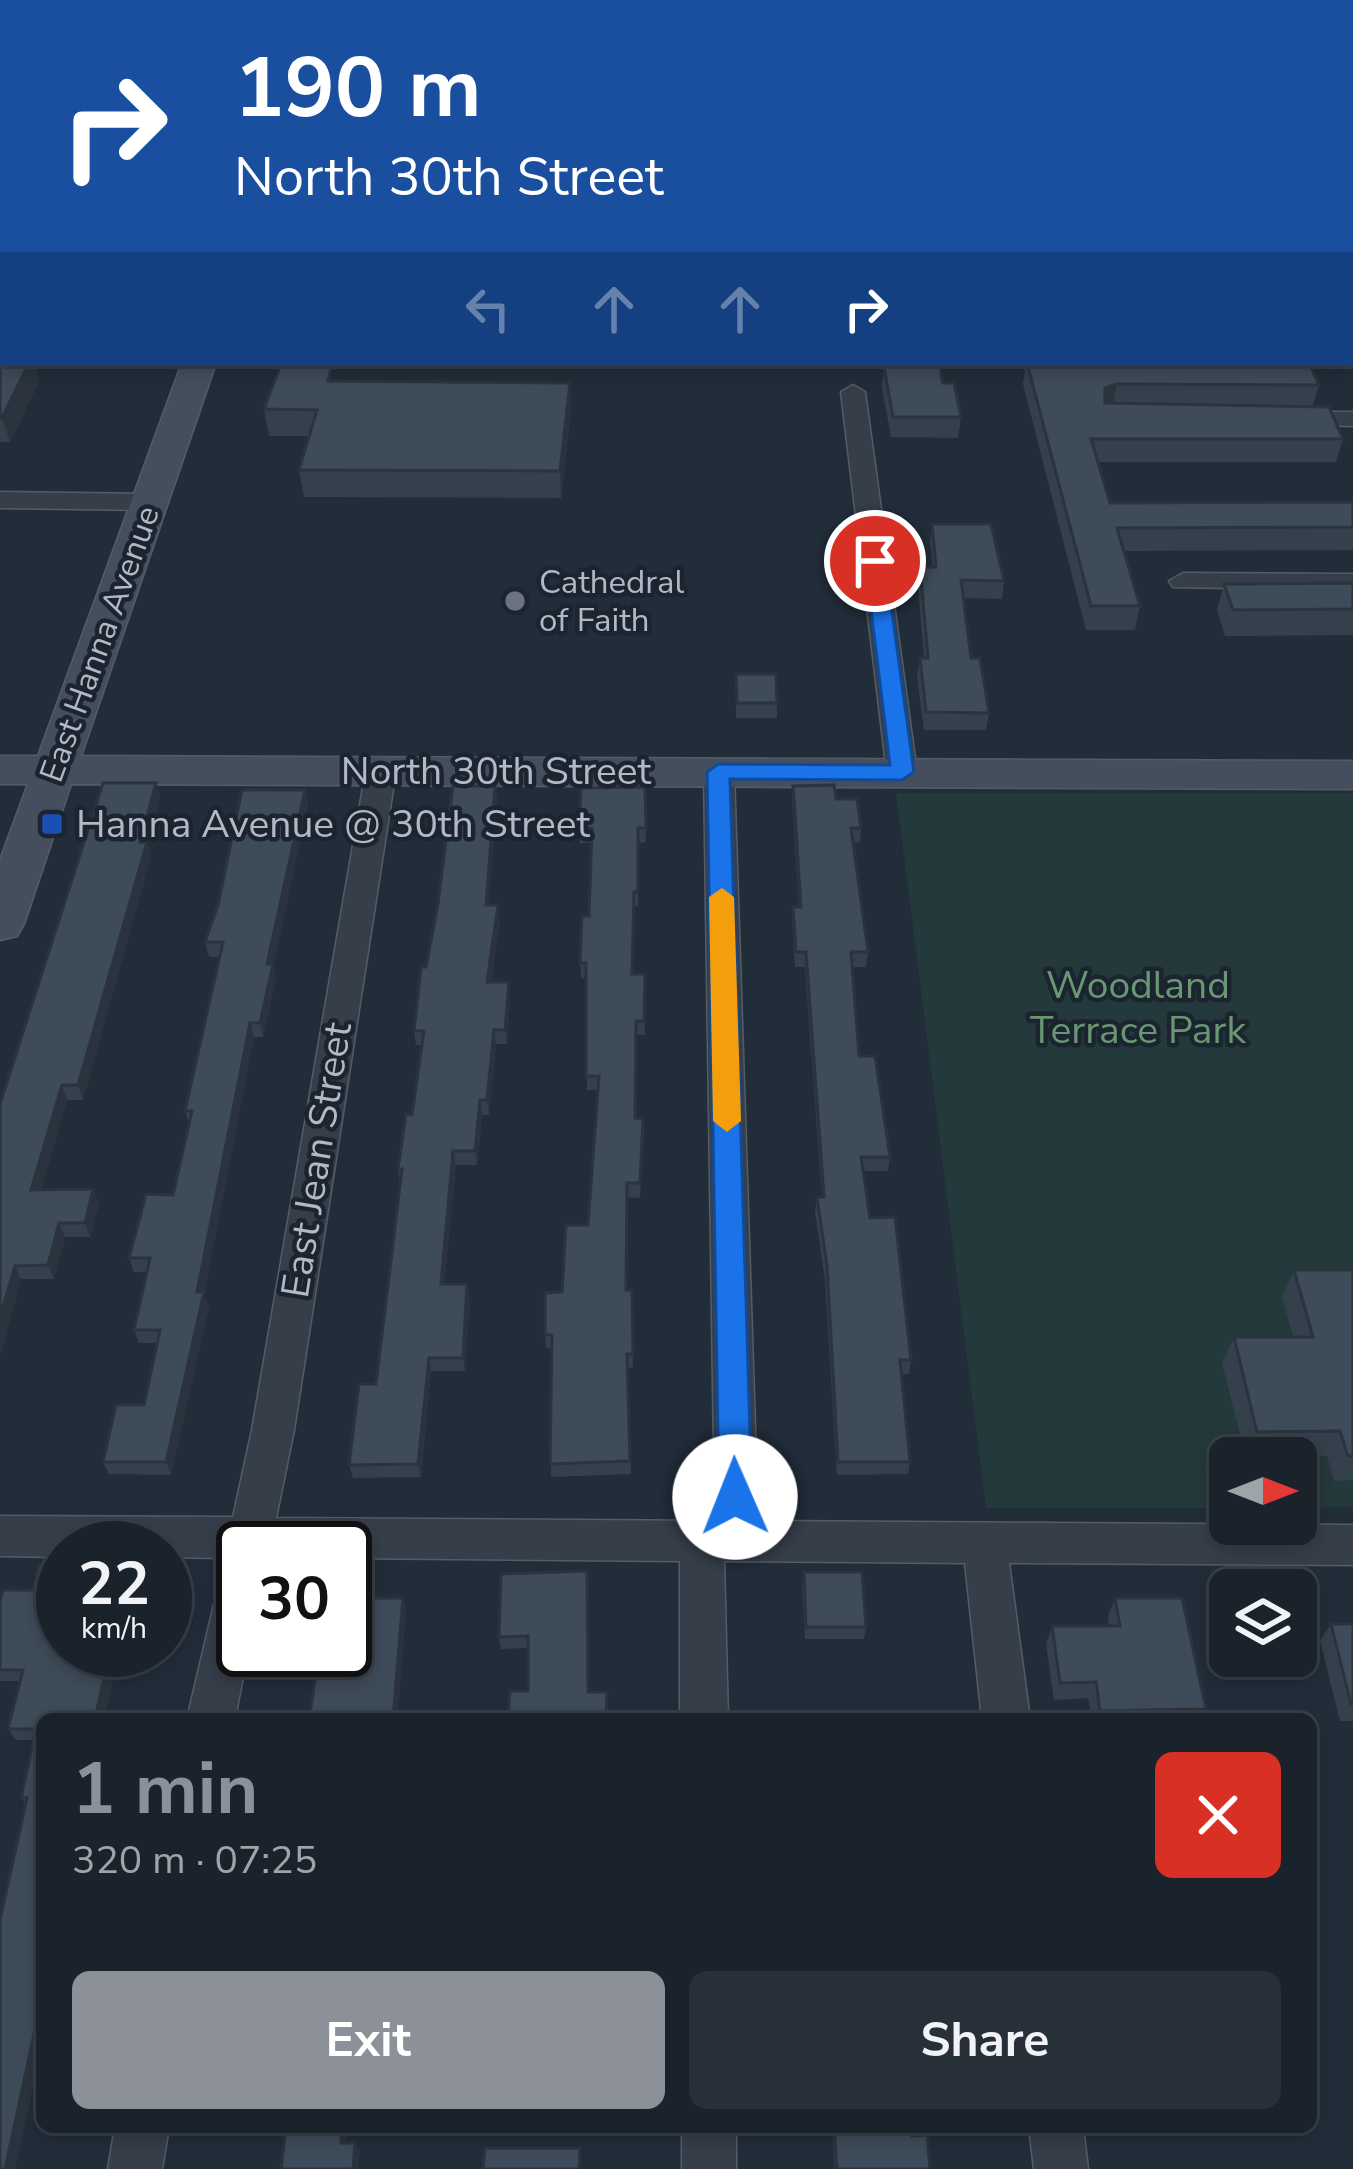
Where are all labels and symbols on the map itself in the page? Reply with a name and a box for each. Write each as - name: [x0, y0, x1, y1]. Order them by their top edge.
- street label: East Hanna Avenue: [29, 500, 171, 788]
- pin: [824, 510, 926, 612]
- place label: Cathedral of Faith: [539, 560, 684, 643]
- marker: Cathedral of Faith: [502, 588, 528, 614]
- street label: North 30th Street: [341, 745, 652, 798]
- place label: Hanna Avenue @ 30th Street: [76, 798, 590, 851]
- marker: Hanna Avenue @ 30th Street: [39, 811, 65, 837]
- park label: Woodland Terrace Park: [1030, 959, 1246, 1057]
- street label: East Jean Street: [269, 1018, 365, 1301]
- position arrow: [672, 1434, 798, 1560]
- north arrow: [1209, 1437, 1317, 1545]
- speed limit sign: 30: [216, 1521, 372, 1677]

